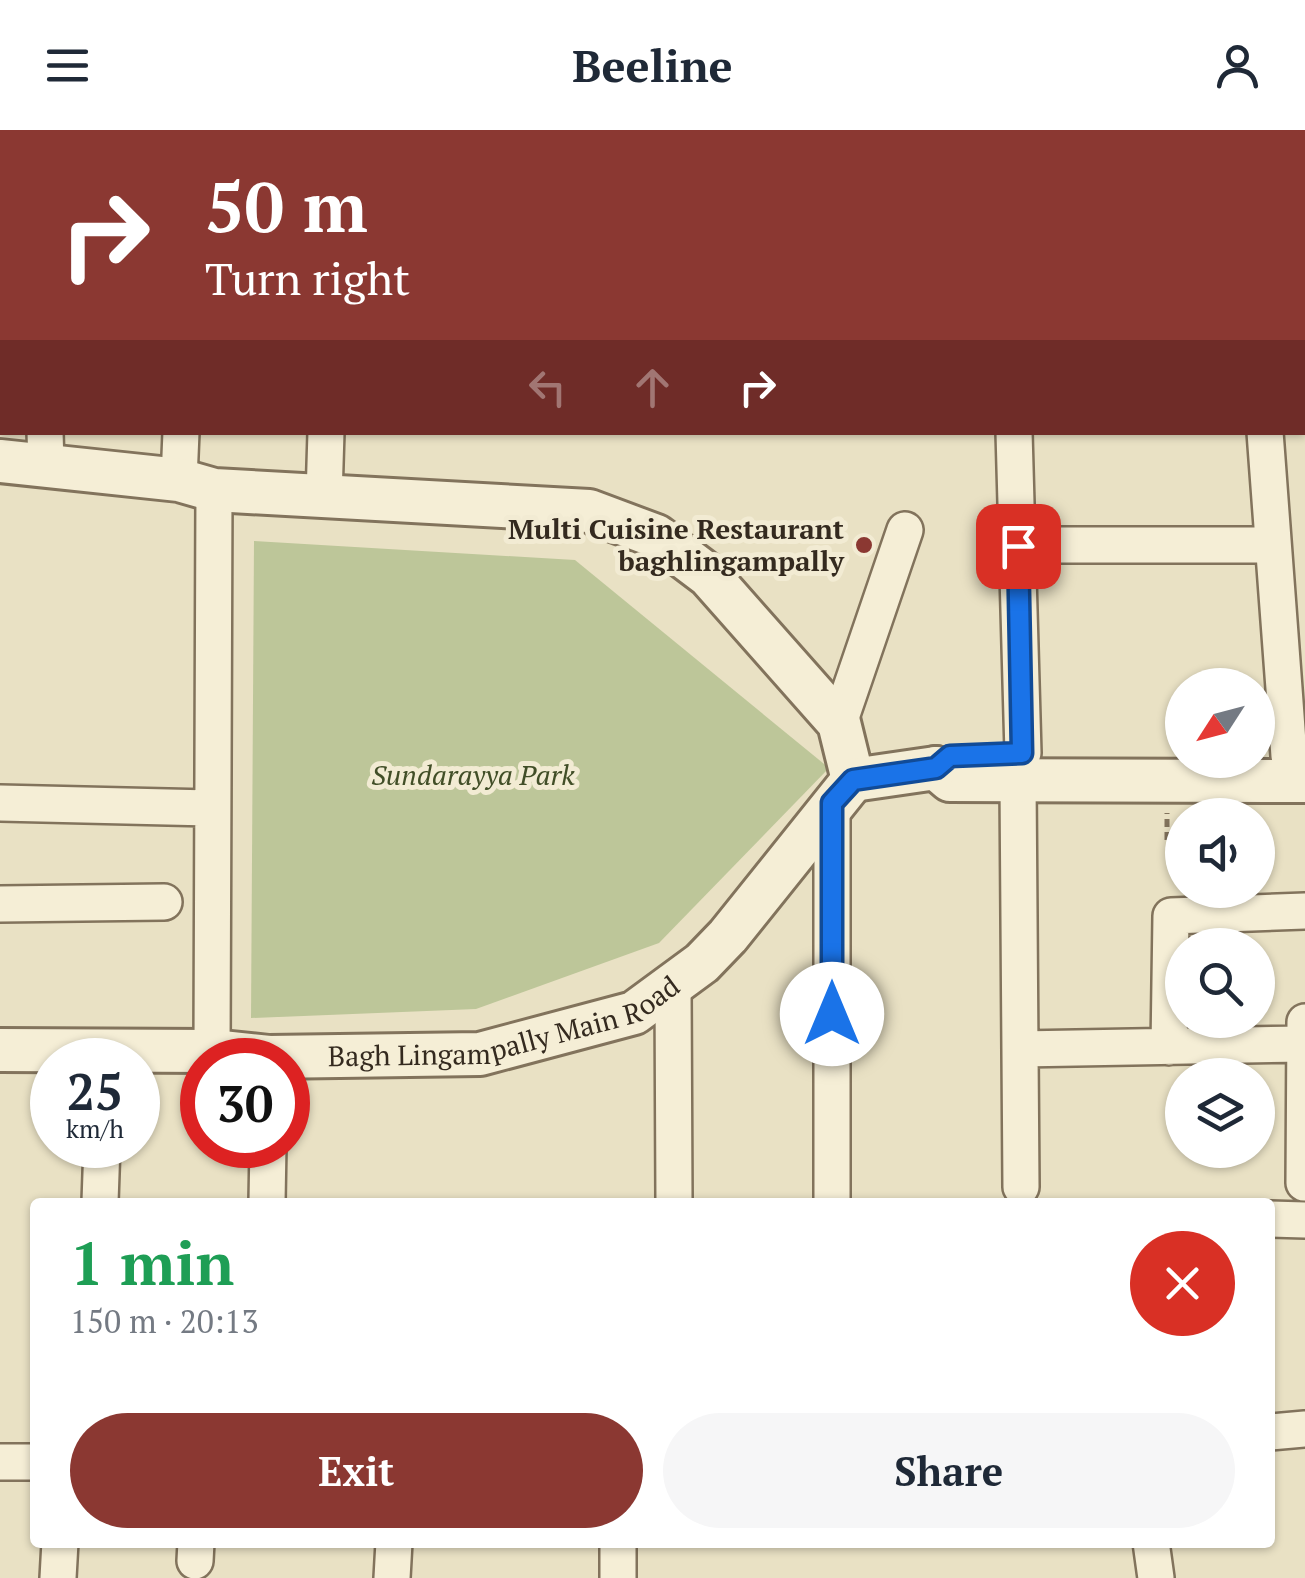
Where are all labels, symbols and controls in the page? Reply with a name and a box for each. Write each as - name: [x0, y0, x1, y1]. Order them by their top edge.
- text: Beeline: [572, 35, 733, 95]
- icon: menu: [40, 38, 95, 93]
- icon: person: [1210, 38, 1265, 93]
- text: 50 m: [205, 159, 368, 252]
- icon: right: [40, 170, 170, 300]
- text: Turn right: [205, 248, 410, 308]
- icon: left: [520, 360, 575, 415]
- icon: ahead: [625, 360, 680, 415]
- icon: right: [730, 360, 785, 415]
- pin: [976, 504, 1061, 589]
- place label: Multi Cuisine Restaurant baghlingampally: [508, 510, 845, 579]
- icon: arrive: [991, 519, 1046, 574]
- marker: Multi Cuisine Restaurant baghlingampally: [853, 534, 875, 556]
- north arrow: [1165, 668, 1275, 778]
- map controls: [1165, 668, 1275, 1168]
- park label: Sundarayya Park: [371, 756, 575, 793]
- button: sound: [1165, 798, 1275, 908]
- button: search: [1165, 928, 1275, 1038]
- position arrow: [780, 962, 884, 1066]
- street label: Bagh Lingampally Main Road: [328, 967, 687, 1074]
- speed limit sign: 30: [180, 1038, 310, 1168]
- text: 25: [67, 1058, 123, 1124]
- button: layers: [1165, 1058, 1275, 1168]
- text: km/h: [66, 1112, 124, 1145]
- text: 1 min: [70, 1223, 234, 1302]
- button: close: [1130, 1231, 1235, 1336]
- text: 150 m · 20:13: [70, 1300, 258, 1342]
- button: Exit: [70, 1413, 643, 1528]
- button: Share: [663, 1413, 1235, 1528]

